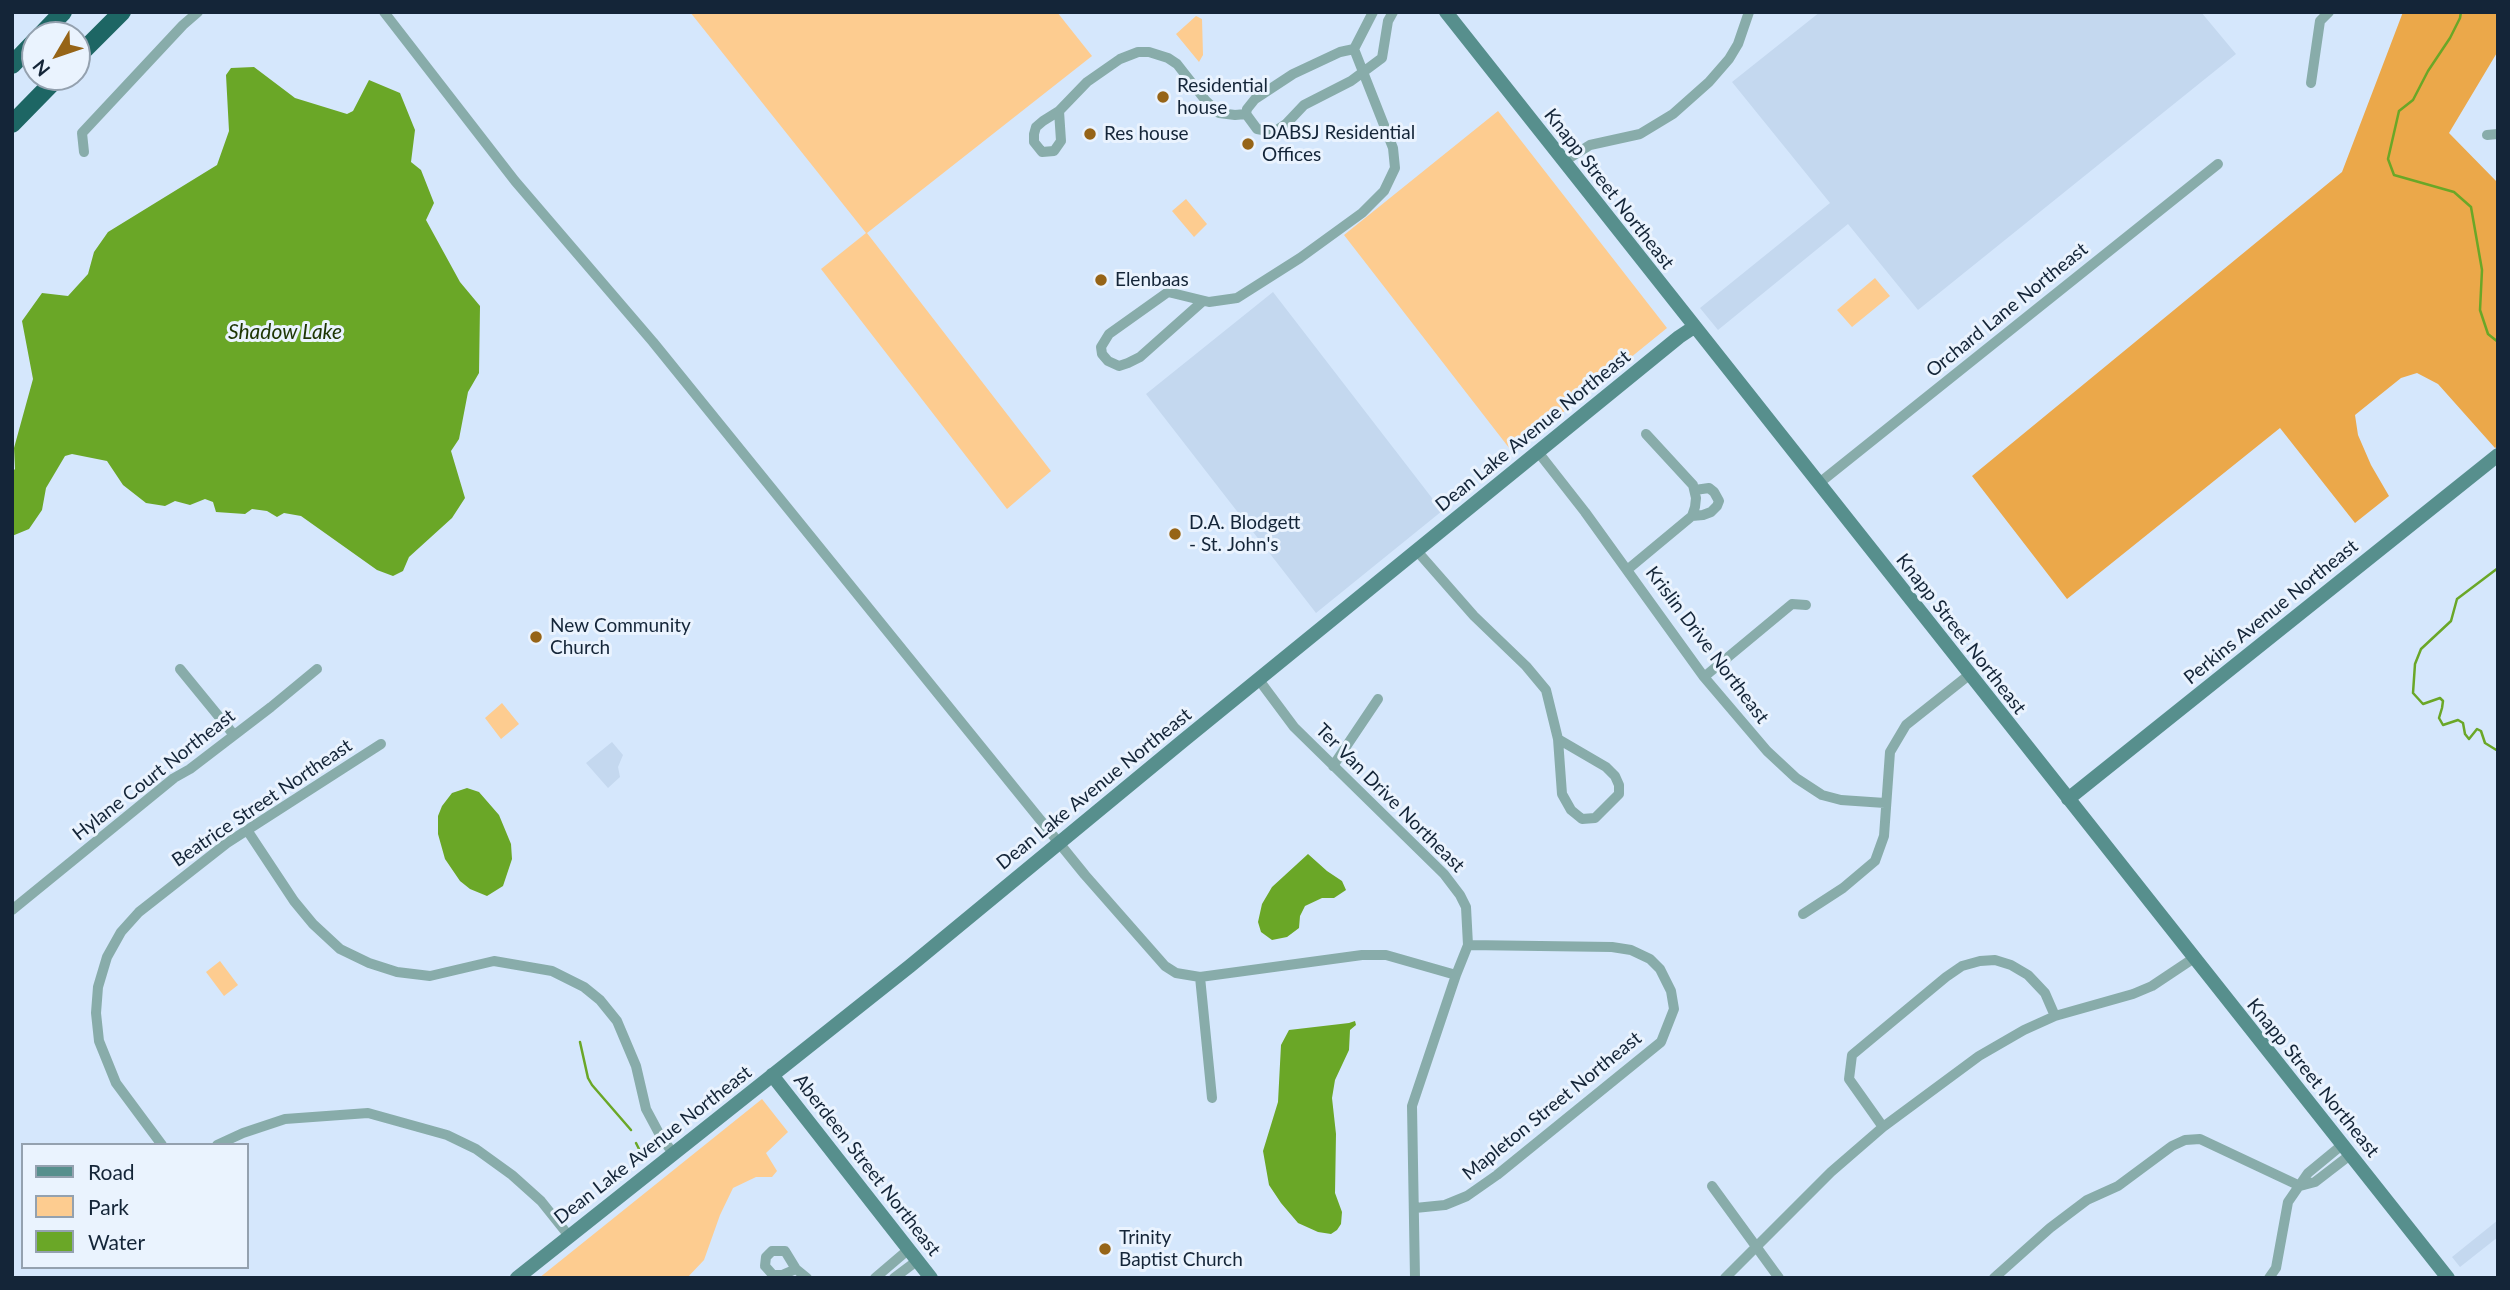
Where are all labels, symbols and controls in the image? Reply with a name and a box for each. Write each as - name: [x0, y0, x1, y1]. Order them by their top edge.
- north arrow: [21, 21, 91, 91]
- text: N: [27, 55, 54, 81]
- place label: Residential house: [1177, 75, 1268, 119]
- marker: Residential house: [1155, 89, 1171, 105]
- street label: Knapp Street Northeast: [1539, 104, 1679, 274]
- place label: DABSJ Residential Offices: [1262, 122, 1415, 166]
- place label: Res house: [1104, 123, 1189, 145]
- marker: Res house: [1082, 126, 1098, 142]
- marker: DABSJ Residential Offices: [1240, 136, 1256, 152]
- street label: Orchard Lane Northeast: [1922, 238, 2092, 382]
- place label: Elenbaas: [1115, 269, 1189, 291]
- marker: Elenbaas: [1093, 272, 1109, 288]
- water label: Shadow Lake: [228, 319, 342, 345]
- street label: Dean Lake Avenue Northeast: [1431, 345, 1635, 517]
- place label: D.A. Blodgett - St. John's: [1189, 512, 1300, 556]
- marker: D.A. Blodgett - St. John's: [1167, 526, 1183, 542]
- street label: Perkins Avenue Northeast: [2179, 535, 2363, 689]
- street label: Knapp Street Northeast: [1891, 549, 2031, 719]
- street label: Krislin Drive Northeast: [1640, 562, 1774, 728]
- place label: New Community Church: [550, 615, 691, 659]
- marker: New Community Church: [528, 629, 544, 645]
- street label: Dean Lake Avenue Northeast: [992, 703, 1196, 875]
- street label: Hylane Court Northeast: [68, 705, 240, 845]
- street label: Ter Van Drive Northeast: [1311, 719, 1469, 877]
- street label: Beatrice Street Northeast: [168, 734, 356, 872]
- street label: Knapp Street Northeast: [2242, 994, 2384, 1162]
- street label: Mapleton Street Northeast: [1458, 1027, 1646, 1185]
- street label: Dean Lake Avenue Northeast: [550, 1061, 756, 1229]
- street label: Aberdeen Street Northeast: [789, 1069, 945, 1261]
- legend: [21, 1143, 248, 1269]
- text: Road: [88, 1159, 135, 1184]
- text: Park: [88, 1194, 129, 1219]
- place label: Trinity Baptist Church: [1119, 1227, 1243, 1271]
- text: Water: [88, 1229, 145, 1254]
- marker: Trinity Baptist Church: [1097, 1241, 1113, 1257]

